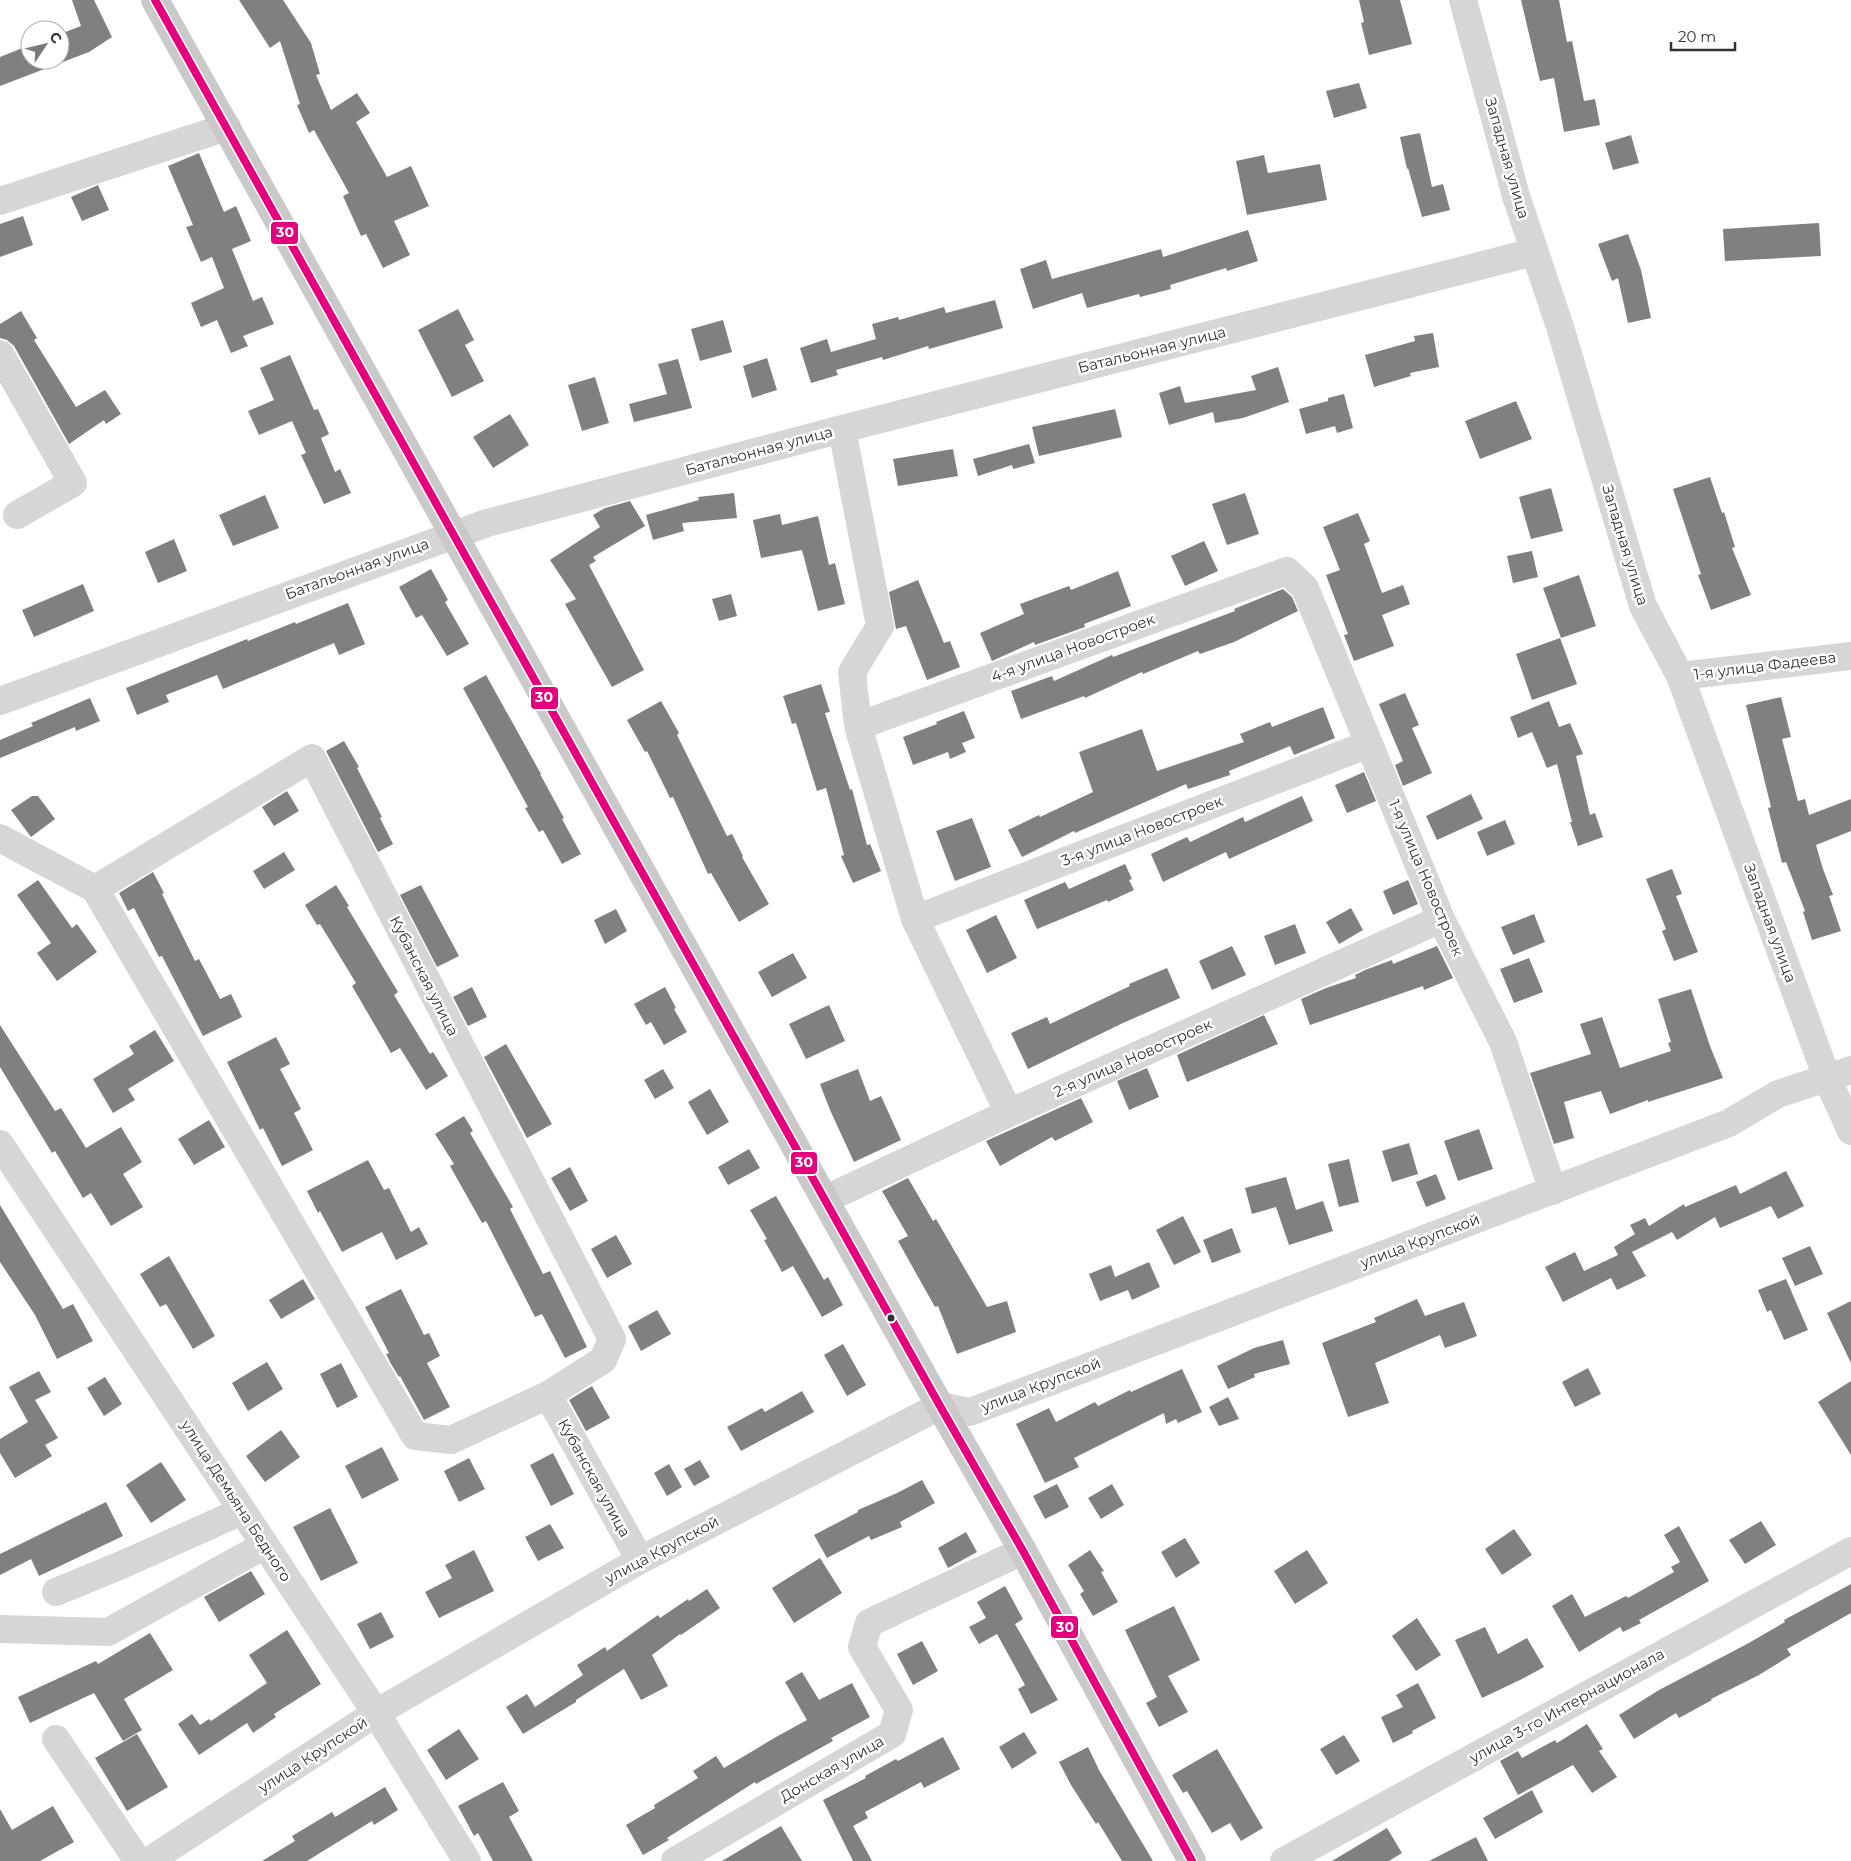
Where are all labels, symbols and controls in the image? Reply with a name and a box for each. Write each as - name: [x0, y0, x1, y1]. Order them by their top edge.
- north arrow: [20, 20, 70, 70]
- scale bar: [1671, 20, 1735, 52]
- text: 20 m: [1678, 27, 1716, 46]
- text: С: [45, 28, 66, 47]
- street label: Западная улица: [1481, 95, 1534, 221]
- line badge: 30: [270, 221, 299, 245]
- text: 30: [275, 223, 294, 241]
- street label: Батальонная улица: [1076, 322, 1228, 377]
- street label: Батальонная улица: [683, 422, 835, 479]
- street label: Западная улица: [1598, 482, 1653, 608]
- street label: Батальонная улица: [282, 534, 431, 603]
- street label: 4-я улица Новостроек: [988, 609, 1158, 686]
- street label: 1-я улица Фадеева: [1693, 647, 1837, 684]
- line badge: 30: [530, 686, 559, 710]
- text: 30: [534, 688, 553, 706]
- street label: 3-я улица Новостроек: [1058, 791, 1225, 870]
- street label: 1-я улица Новостроек: [1385, 797, 1468, 959]
- street label: Западная улица: [1740, 861, 1801, 985]
- street label: Кубанская улица: [386, 912, 463, 1039]
- street label: 2-я улица Новостроек: [1051, 1014, 1215, 1101]
- line badge: 30: [790, 1151, 818, 1175]
- text: 30: [794, 1153, 813, 1171]
- street label: улица Крупской: [1356, 1209, 1482, 1272]
- unlabelled marker: [886, 1313, 896, 1323]
- street label: улица Крупской: [977, 1353, 1103, 1416]
- street label: улица Демьяна Бедного: [176, 1415, 296, 1585]
- street label: Кубанская улица: [554, 1415, 635, 1540]
- street label: улица Крупской: [601, 1511, 722, 1588]
- line badge: 30: [1050, 1615, 1079, 1639]
- text: 30: [1055, 1618, 1074, 1636]
- street label: улица 3-го Интернационала: [1465, 1644, 1668, 1768]
- street label: улица Крупской: [254, 1712, 371, 1798]
- street label: Донская улица: [776, 1731, 887, 1806]

